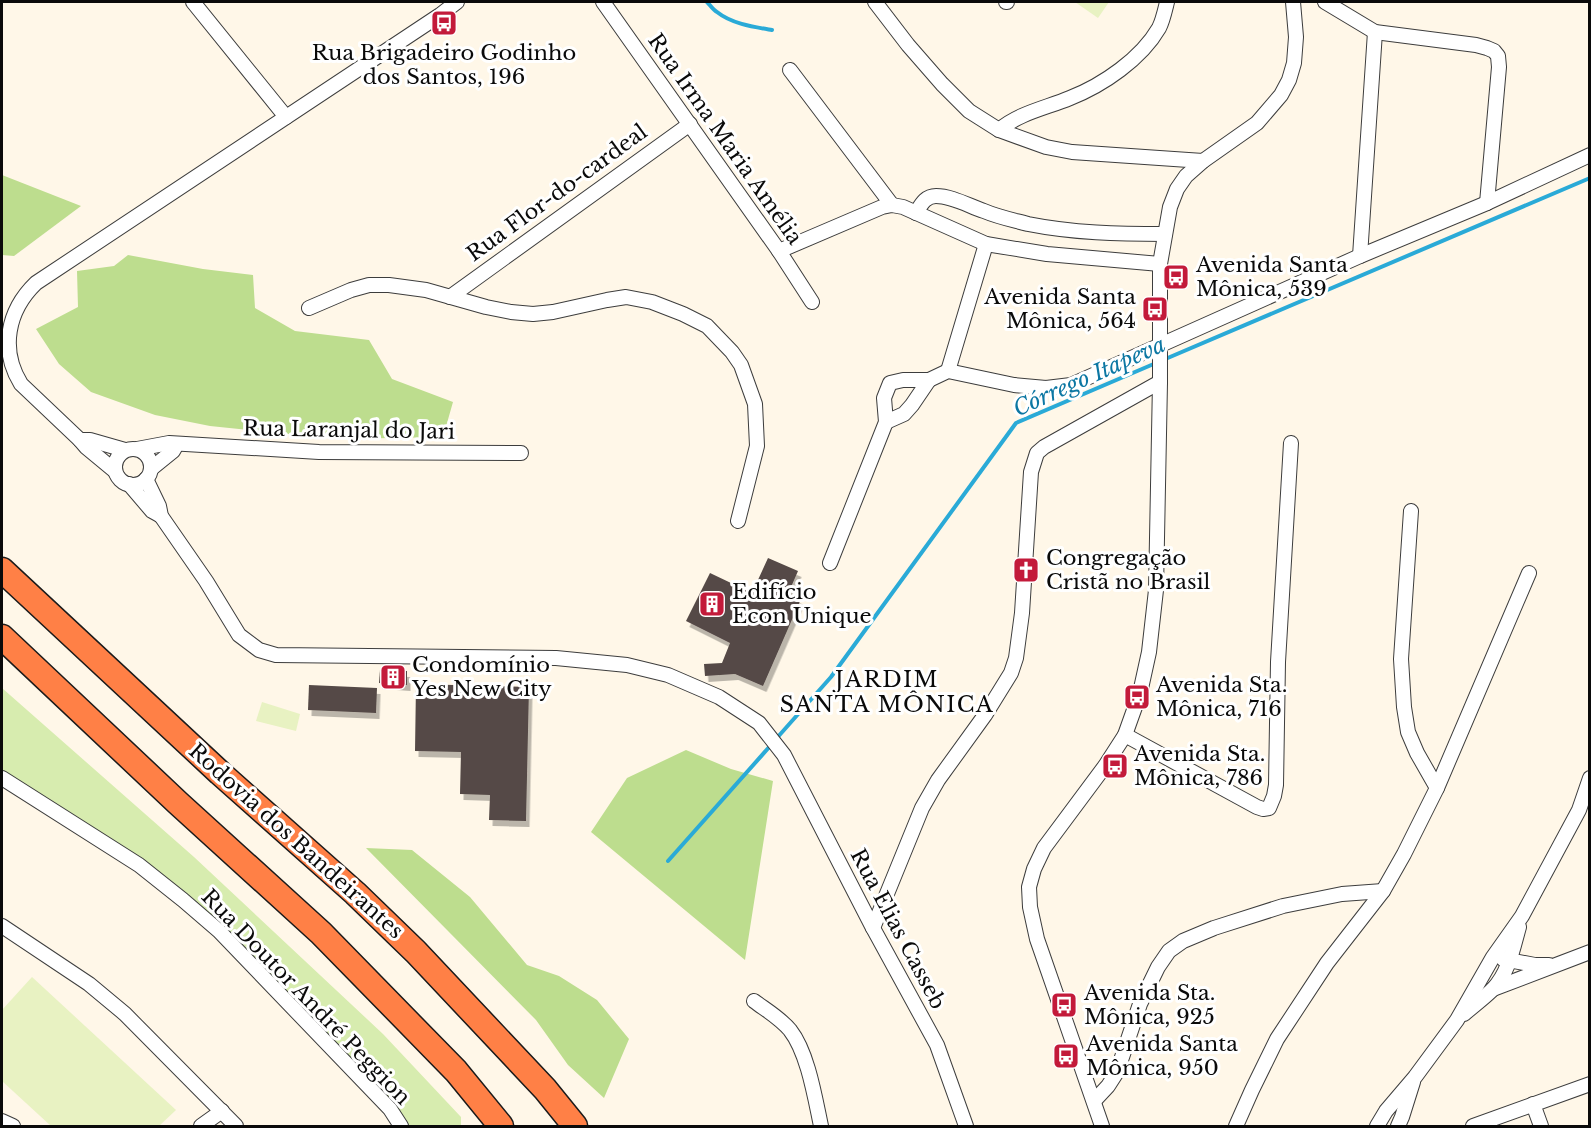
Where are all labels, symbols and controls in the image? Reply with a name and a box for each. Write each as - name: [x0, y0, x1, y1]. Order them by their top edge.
- bus stop icon: Rua Brigadeiro Godinho dos Santos, 196: [429, 8, 459, 38]
- street label: Rua Irma Maria Amélia: [642, 29, 808, 250]
- place label: Rua Brigadeiro Godinho dos Santos, 196: [312, 40, 576, 90]
- street label: Rua Flor-do-cardeal: [462, 119, 652, 267]
- place label: Avenida Santa Mônica, 539: [1195, 252, 1348, 302]
- bus stop icon: Avenida Santa Mônica, 539: [1161, 262, 1191, 292]
- place label: Avenida Santa Mônica, 564: [983, 284, 1136, 334]
- bus stop icon: Avenida Santa Mônica, 564: [1140, 294, 1170, 324]
- water label: Córrego Itapeva: [1009, 331, 1170, 422]
- street label: Rua Laranjal do Jari: [243, 415, 455, 445]
- place label: Congregação Cristã no Brasil: [1046, 545, 1211, 595]
- church icon: Congregação Cristã no Brasil: [1011, 555, 1041, 585]
- place label: Edifício Econ Unique: [732, 579, 872, 629]
- building icon: Edifício Econ Unique: [697, 589, 727, 619]
- place label: Condomínio Yes New City: [411, 652, 552, 702]
- building icon: Condomínio Yes New City: [378, 662, 408, 692]
- district label: JARDIM SANTA MÔNICA: [780, 666, 994, 718]
- place label: Avenida Sta. Mônica, 716: [1155, 672, 1287, 722]
- bus stop icon: Avenida Sta. Mônica, 716: [1122, 682, 1152, 712]
- street label: Rodovia dos Bandeirantes: [183, 738, 409, 944]
- place label: Avenida Sta. Mônica, 786: [1133, 741, 1265, 791]
- bus stop icon: Avenida Sta. Mônica, 786: [1100, 751, 1130, 781]
- street label: Rua Elias Casseb: [845, 844, 951, 1014]
- street label: Rua Doutor André Peggion: [196, 884, 416, 1110]
- place label: Avenida Sta. Mônica, 925: [1083, 980, 1215, 1030]
- bus stop icon: Avenida Sta. Mônica, 925: [1049, 990, 1079, 1020]
- place label: Avenida Santa Mônica, 950: [1085, 1031, 1238, 1081]
- bus stop icon: Avenida Santa Mônica, 950: [1051, 1041, 1081, 1071]

